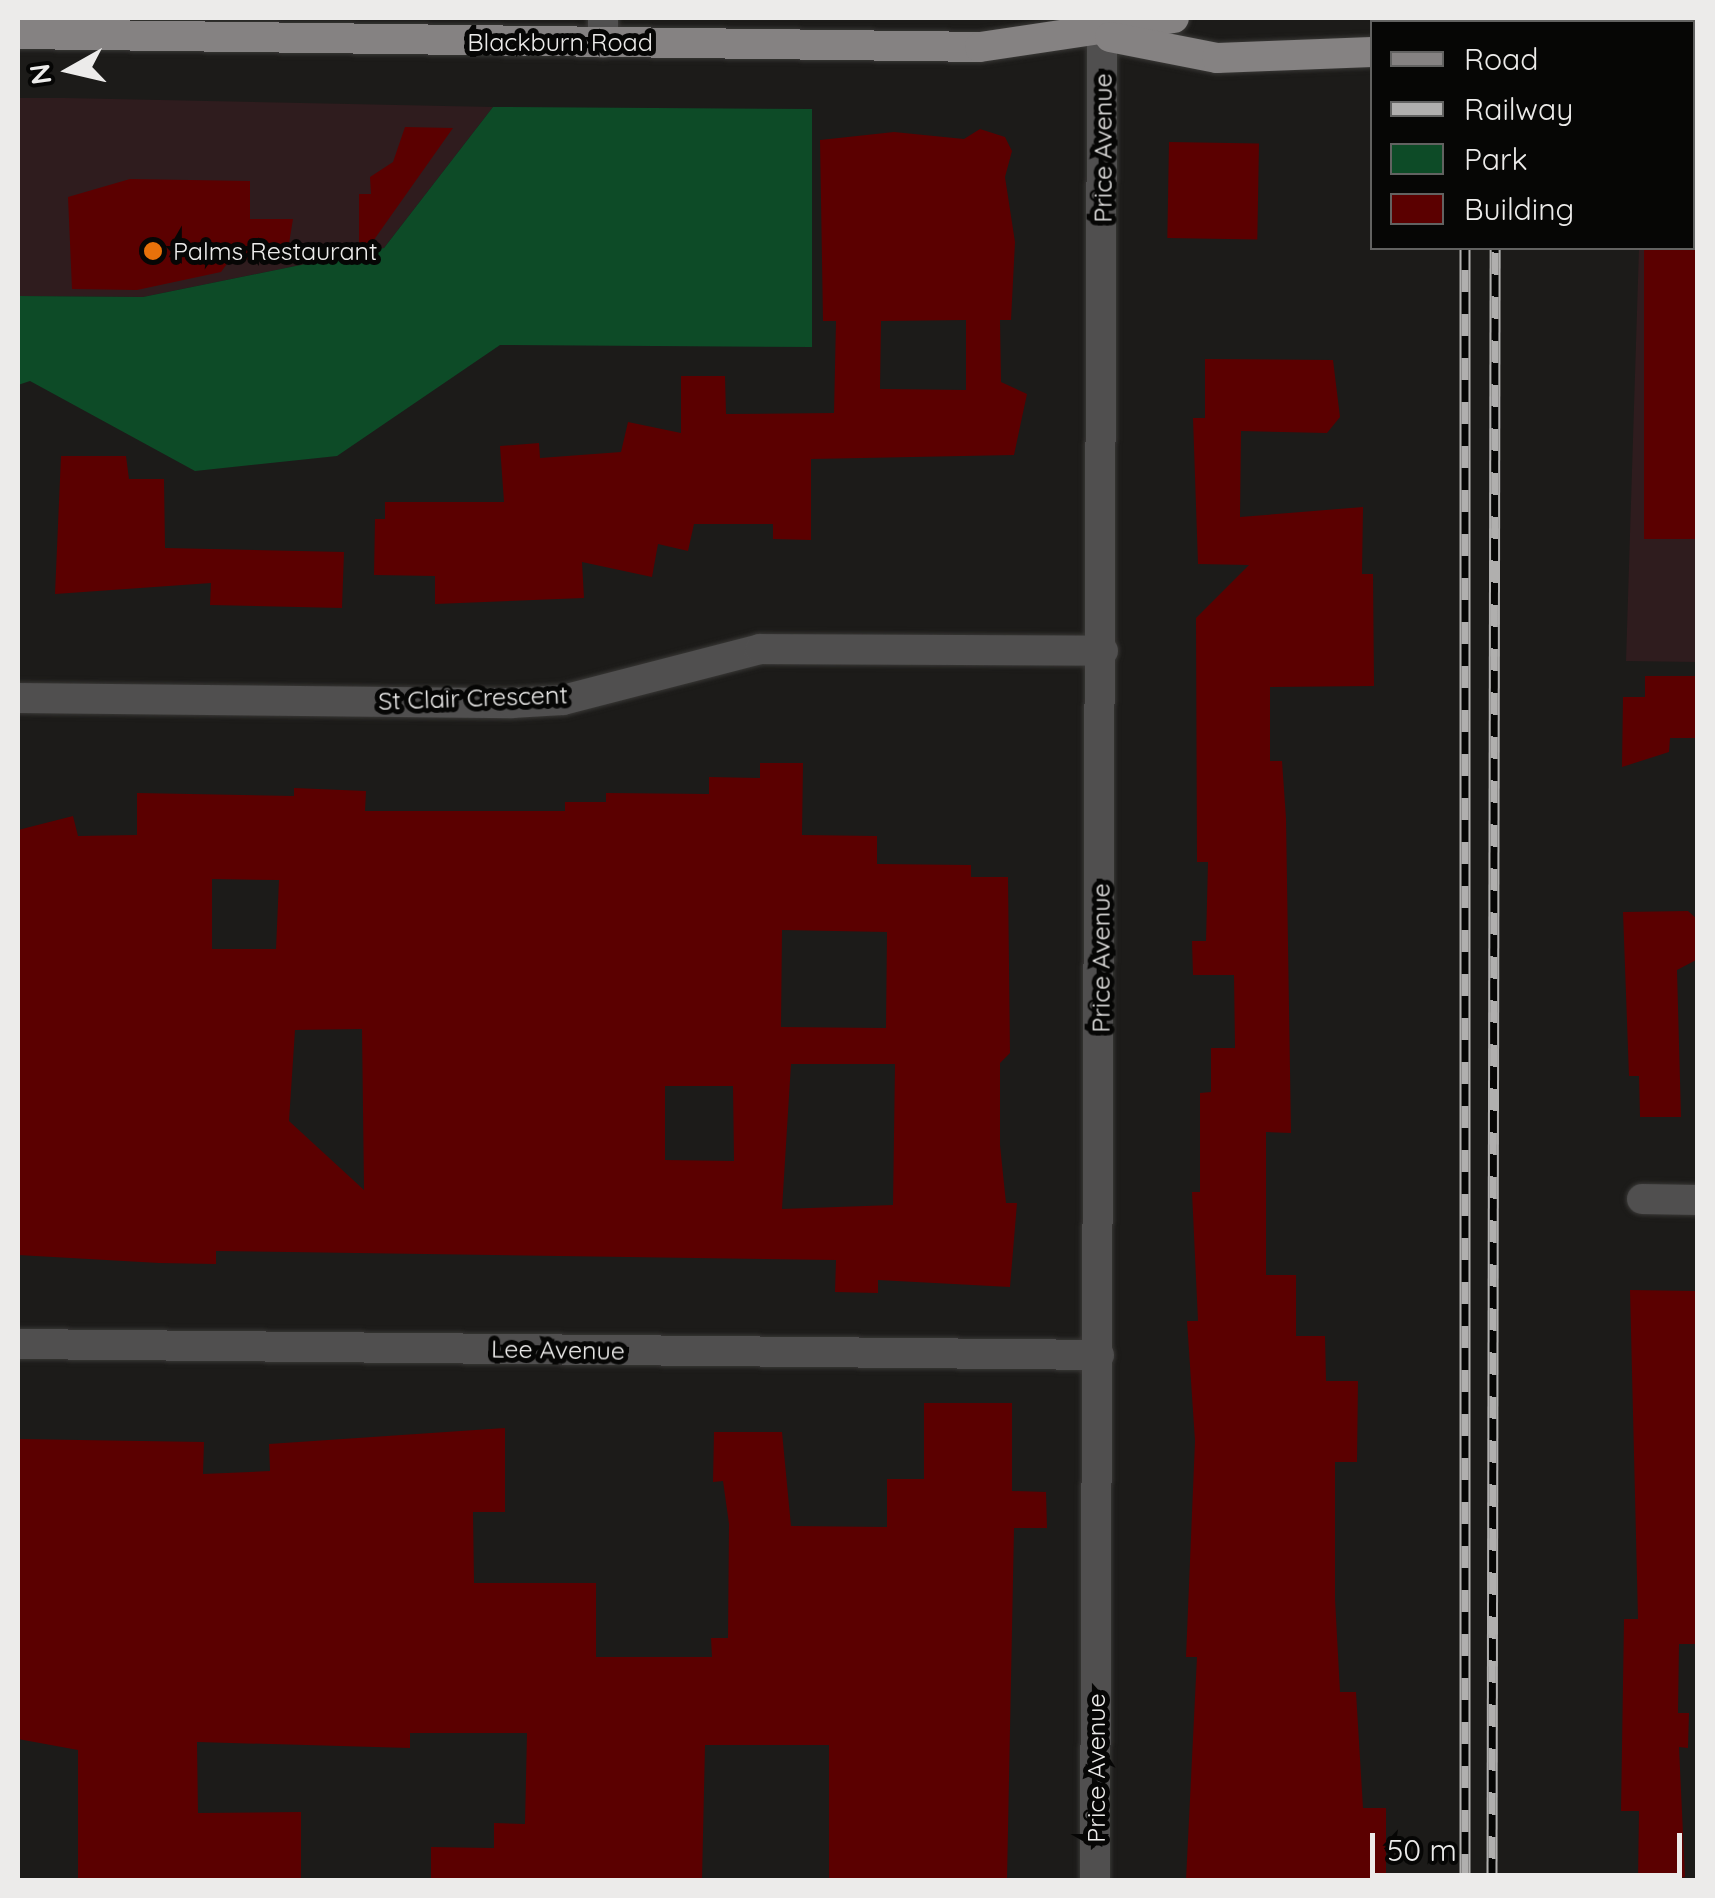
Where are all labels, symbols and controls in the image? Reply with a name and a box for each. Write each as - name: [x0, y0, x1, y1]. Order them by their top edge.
- north arrow: [20, 20, 120, 120]
- legend: [1370, 20, 1695, 250]
- street label: Blackburn Road: [467, 27, 653, 57]
- text: Road: [1464, 40, 1538, 78]
- text: N: [21, 62, 59, 87]
- street label: Price Avenue: [1088, 73, 1118, 223]
- text: Railway: [1464, 90, 1573, 128]
- text: Park: [1464, 140, 1528, 178]
- text: Building: [1464, 190, 1574, 228]
- place label: Palms Restaurant: [173, 236, 377, 266]
- marker: Palms Restaurant: [142, 240, 164, 262]
- street label: St Clair Crescent: [378, 680, 568, 716]
- street label: Price Avenue: [1086, 883, 1116, 1033]
- street label: Lee Avenue: [491, 1334, 625, 1366]
- street label: Price Avenue: [1081, 1693, 1111, 1843]
- scale bar: [1375, 1813, 1688, 1875]
- text: 50 m: [1387, 1831, 1457, 1869]

